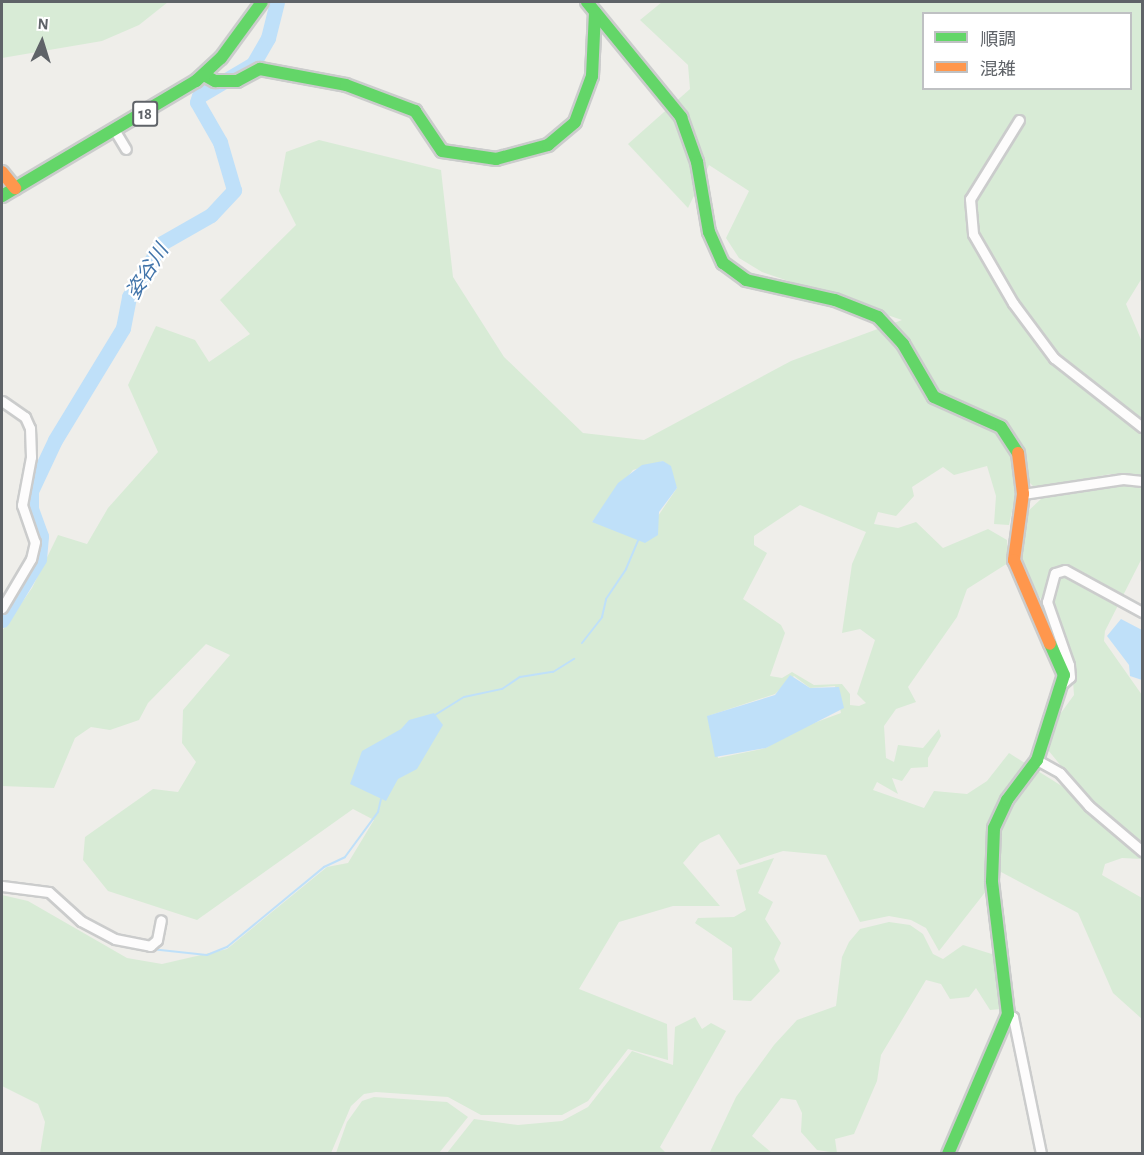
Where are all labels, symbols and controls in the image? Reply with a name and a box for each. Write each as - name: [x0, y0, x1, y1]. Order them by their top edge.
- north arrow: [12, 12, 72, 72]
- legend: [922, 12, 1132, 90]
- text: N: [37, 16, 49, 32]
- text: 順調: [980, 31, 1016, 49]
- text: 混雑: [980, 61, 1016, 79]
- road number: 18: [132, 101, 158, 127]
- water label: 姿谷川: [122, 240, 174, 304]

